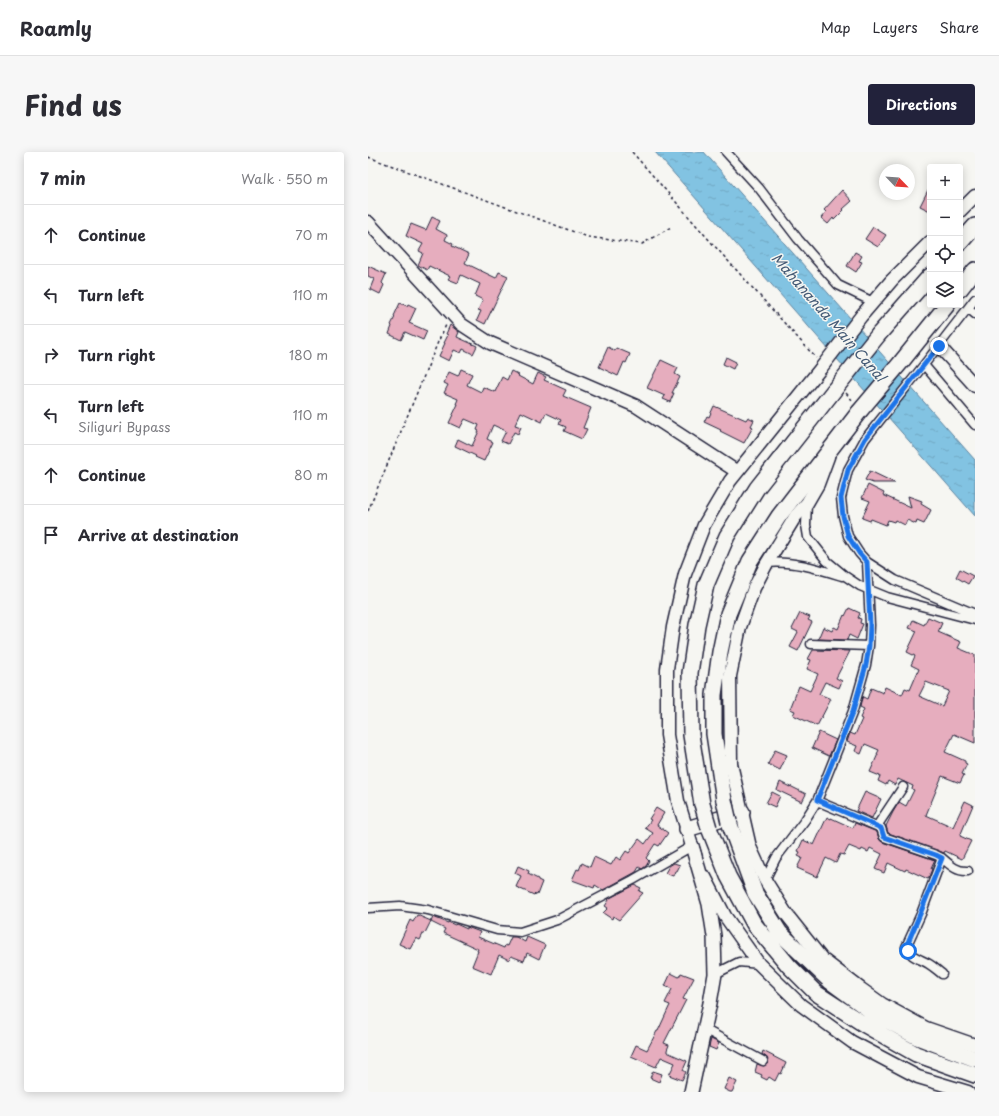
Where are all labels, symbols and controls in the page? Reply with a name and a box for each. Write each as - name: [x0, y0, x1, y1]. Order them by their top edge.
- text: Roamly: [20, 14, 92, 42]
- text: Map: [821, 17, 851, 38]
- text: Layers: [873, 17, 918, 38]
- text: Share: [940, 17, 979, 38]
- text: Find us: [24, 83, 122, 126]
- button: Directions: [868, 84, 975, 125]
- north arrow: [879, 164, 915, 200]
- map controls: [927, 164, 963, 308]
- button: +: [927, 164, 963, 200]
- text: 7 min: [40, 165, 86, 191]
- text: Walk · 550 m: [241, 169, 328, 188]
- button: −: [927, 200, 963, 236]
- text: Continue: [78, 223, 146, 246]
- icon: ahead: [40, 224, 62, 246]
- text: 70 m: [295, 225, 328, 244]
- button: locate: [927, 236, 963, 272]
- water label: Mahananda Main Canal: [767, 248, 892, 388]
- button: layers: [927, 272, 963, 308]
- text: Turn left: [78, 283, 144, 306]
- icon: left: [40, 284, 62, 306]
- text: 110 m: [293, 285, 328, 304]
- route end: [930, 337, 948, 355]
- text: Turn right: [78, 343, 155, 366]
- icon: right: [40, 344, 62, 366]
- text: 180 m: [289, 345, 328, 364]
- text: Turn left: [78, 394, 144, 417]
- icon: left: [40, 404, 62, 426]
- text: 110 m: [293, 405, 328, 424]
- text: Siliguri Bypass: [78, 417, 170, 436]
- text: Continue: [78, 463, 146, 486]
- icon: ahead: [40, 464, 62, 486]
- text: 80 m: [294, 465, 328, 484]
- text: Arrive at destination: [78, 523, 239, 546]
- icon: arrive: [40, 524, 62, 546]
- route start: [899, 942, 917, 960]

